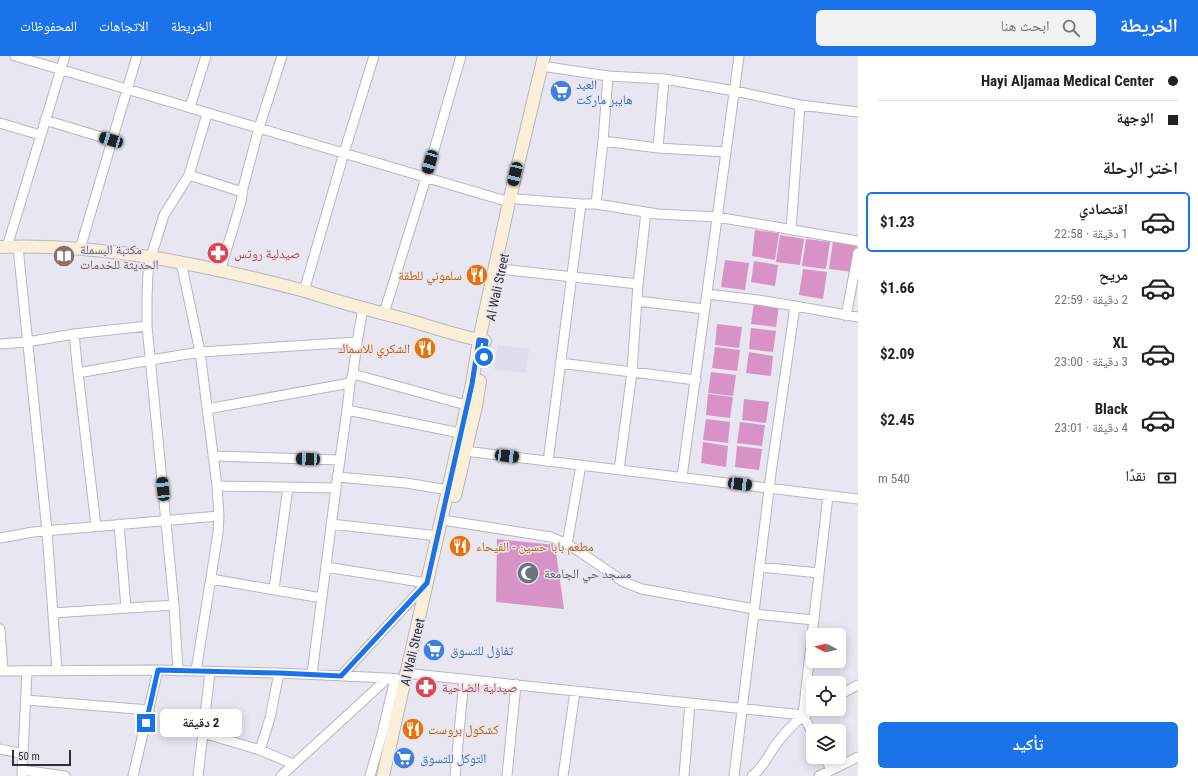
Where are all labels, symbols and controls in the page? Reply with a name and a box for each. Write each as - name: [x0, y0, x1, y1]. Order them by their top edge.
- search box: [816, 10, 1096, 46]
- text: الخريطة: [1120, 14, 1178, 37]
- text: ابحث هنا: [1001, 17, 1050, 35]
- icon: search: [1060, 17, 1082, 39]
- text: المحفوظات: [20, 18, 77, 34]
- text: الاتجاهات: [99, 18, 149, 34]
- text: الخريطة: [171, 18, 212, 34]
- text: Hayi Aljamaa Medical Center: [981, 72, 1154, 90]
- place label: العبد هايبر ماركت: [576, 77, 633, 108]
- supermarket icon: العبد هايبر ماركت: [548, 78, 574, 104]
- text: الوجهة: [1116, 109, 1154, 127]
- car: [98, 131, 124, 149]
- car: [421, 149, 439, 175]
- text: اختر الرحلة: [1103, 157, 1178, 178]
- car: [506, 161, 524, 187]
- text: اقتصادي: [1079, 200, 1128, 218]
- icon: car: [1140, 204, 1176, 240]
- text: $1.23: [880, 213, 915, 231]
- text: 1 دقيقة · 22:58: [1054, 226, 1128, 241]
- pharmacy icon: صيدلية روتس: [205, 240, 231, 266]
- place label: مكتبة البسملة الحديثة للخدمات: [80, 242, 159, 272]
- library icon: مكتبة البسملة الحديثة للخدمات: [51, 243, 77, 269]
- place label: صيدلية روتس: [234, 246, 300, 262]
- street label: Al Wali Street: [483, 252, 512, 322]
- restaurant icon: سلموني للطقة: [464, 262, 490, 288]
- text: مريح: [1099, 266, 1128, 284]
- place label: سلموني للطقة: [398, 268, 462, 286]
- icon: car: [1140, 270, 1176, 306]
- text: $1.66: [880, 279, 915, 297]
- text: 2 دقيقة · 22:59: [1054, 292, 1128, 307]
- text: XL: [1112, 334, 1128, 352]
- restaurant icon: الشكري للاسماك: [412, 335, 438, 361]
- icon: car: [1140, 336, 1176, 372]
- place label: الشكري للاسماك: [338, 341, 410, 359]
- text: $2.09: [880, 345, 915, 363]
- route start: [475, 348, 493, 366]
- text: 3 دقيقة · 23:00: [1054, 354, 1128, 369]
- text: Black: [1095, 400, 1128, 418]
- icon: car: [1140, 402, 1176, 438]
- text: $2.45: [880, 411, 915, 429]
- text: 4 دقيقة · 23:01: [1054, 420, 1128, 435]
- car: [494, 449, 520, 463]
- car: [296, 453, 320, 465]
- text: نقدًا: [1125, 467, 1146, 485]
- icon: cash: [1156, 467, 1178, 489]
- text: 540 m: [878, 471, 910, 486]
- car: [156, 476, 170, 502]
- car: [727, 477, 753, 491]
- restaurant icon: مطعم بابا حسين - الفيحاء: [447, 533, 473, 559]
- place label: مطعم بابا حسين - الفيحاء: [476, 539, 594, 555]
- mosque icon: مسجد حي الجامعة: [515, 560, 541, 586]
- place label: مسجد حي الجامعة: [544, 566, 632, 584]
- street label: Al Wali Street: [397, 617, 428, 687]
- north arrow: [806, 628, 846, 668]
- map controls: [806, 628, 846, 764]
- supermarket icon: تفاؤل للتسوق: [421, 637, 447, 663]
- place label: تفاؤل للتسوق: [450, 643, 513, 659]
- pharmacy icon: صيدلية الضاحية: [413, 674, 439, 700]
- button: locate: [806, 676, 846, 716]
- place label: صيدلية الضاحية: [442, 680, 517, 695]
- callout: 2 دقيقة: [160, 709, 242, 737]
- route end: [137, 714, 155, 732]
- text: 2 دقيقة: [183, 715, 219, 730]
- restaurant icon: كشكول بروست: [400, 716, 426, 742]
- place label: كشكول بروست: [428, 722, 499, 738]
- button: تأكيد: [878, 722, 1178, 768]
- button: layers: [806, 724, 846, 764]
- supermarket icon: التوكل للتسوق: [391, 745, 417, 771]
- scale bar: [12, 748, 71, 767]
- text: 50 m: [18, 750, 40, 763]
- place label: التوكل للتسوق: [420, 751, 486, 767]

